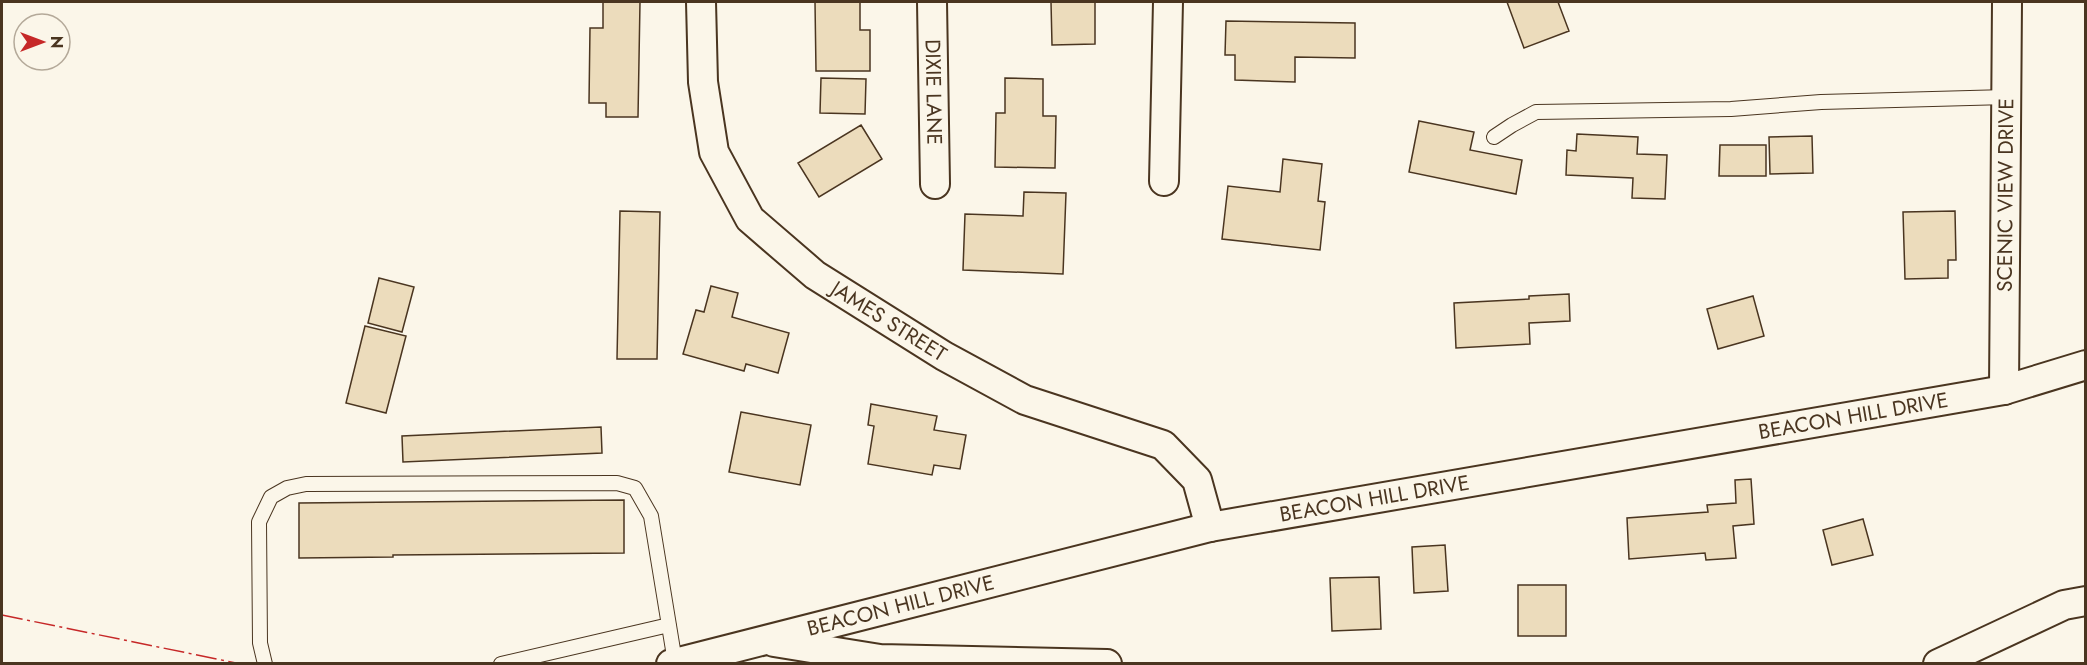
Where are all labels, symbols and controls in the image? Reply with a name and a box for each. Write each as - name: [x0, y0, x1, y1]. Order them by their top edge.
- north arrow: [12, 12, 72, 72]
- text: N: [45, 36, 68, 48]
- street label: DIXIE LANE: [918, 39, 949, 145]
- street label: SCENIC VIEW DRIVE: [1990, 98, 2021, 292]
- street label: JAMES STREET: [823, 272, 953, 369]
- street label: BEACON HILL DRIVE: [1756, 385, 1951, 447]
- street label: BEACON HILL DRIVE: [1277, 468, 1472, 530]
- street label: BEACON HILL DRIVE: [804, 567, 997, 644]

